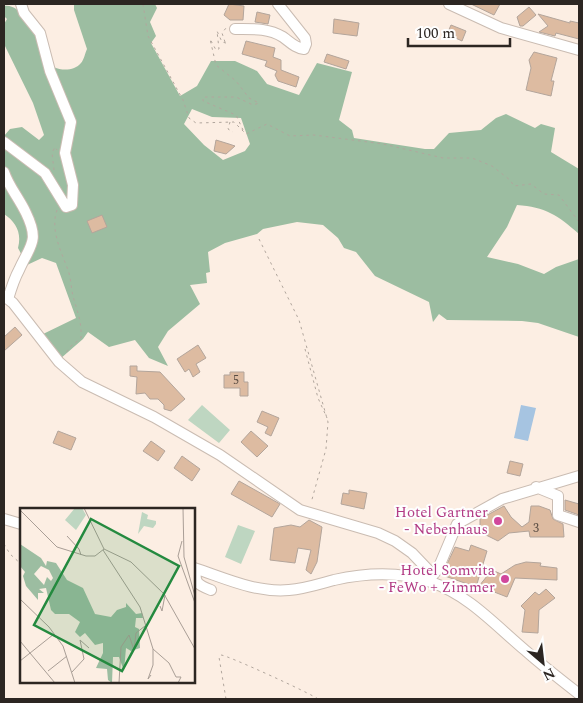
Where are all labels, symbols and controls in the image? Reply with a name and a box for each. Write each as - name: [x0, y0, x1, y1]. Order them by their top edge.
- scale bar: [408, 15, 510, 47]
- text: 100 m: [416, 22, 455, 45]
- house number: 5: [233, 371, 239, 390]
- place label: Hotel Gartner - Nebenhaus: [395, 501, 488, 541]
- inset map: [20, 508, 195, 683]
- marker: Hotel Gartner - Nebenhaus: [492, 515, 504, 527]
- house number: 3: [533, 519, 539, 538]
- place label: Hotel Somvita - FeWo + Zimmer: [379, 559, 496, 599]
- marker: Hotel Somvita - FeWo + Zimmer: [499, 573, 511, 585]
- north arrow: [518, 638, 568, 688]
- text: N: [539, 662, 559, 686]

